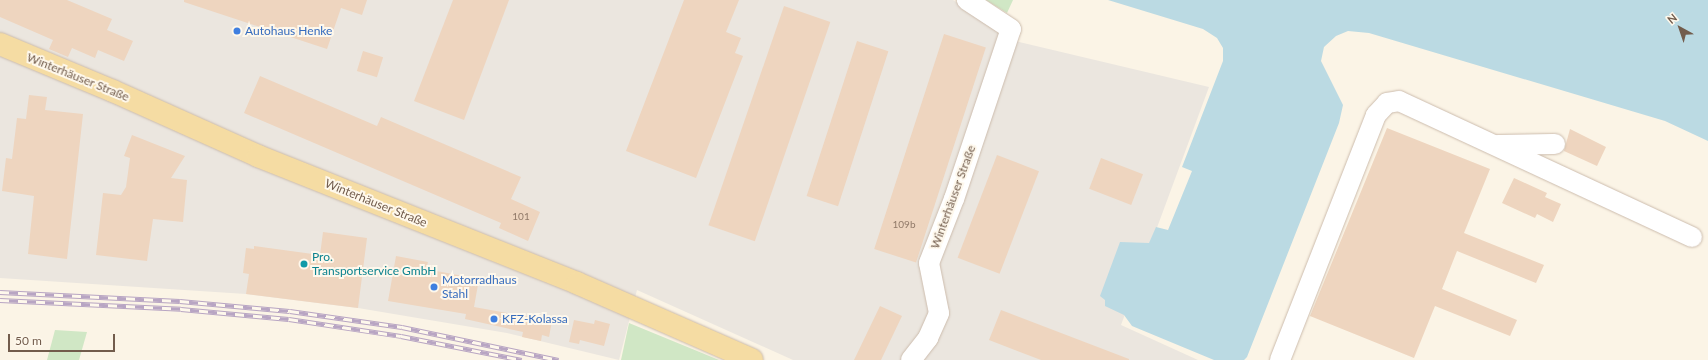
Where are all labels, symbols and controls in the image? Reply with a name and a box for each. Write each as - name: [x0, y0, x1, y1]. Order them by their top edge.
- north arrow: [1660, 8, 1700, 48]
- text: N: [1665, 11, 1679, 26]
- place label: Autohaus Henke: [245, 24, 332, 38]
- marker: Autohaus Henke: [232, 26, 242, 36]
- street label: Winterhäuser Straße: [25, 50, 131, 104]
- street label: Winterhäuser Straße: [928, 143, 978, 251]
- street label: Winterhäuser Straße: [323, 176, 429, 230]
- house number: 101: [512, 211, 530, 223]
- house number: 109b: [893, 219, 915, 231]
- place label: Pro. Transportservice GmbH: [312, 250, 436, 278]
- marker: Pro. Transportservice GmbH: [299, 259, 309, 269]
- place label: Motorradhaus Stahl: [442, 273, 517, 301]
- marker: Motorradhaus Stahl: [429, 282, 439, 292]
- place label: KFZ-Kolassa: [502, 312, 568, 326]
- marker: KFZ-Kolassa: [489, 314, 499, 324]
- scale bar: [10, 326, 117, 352]
- text: 50 m: [15, 333, 42, 348]

